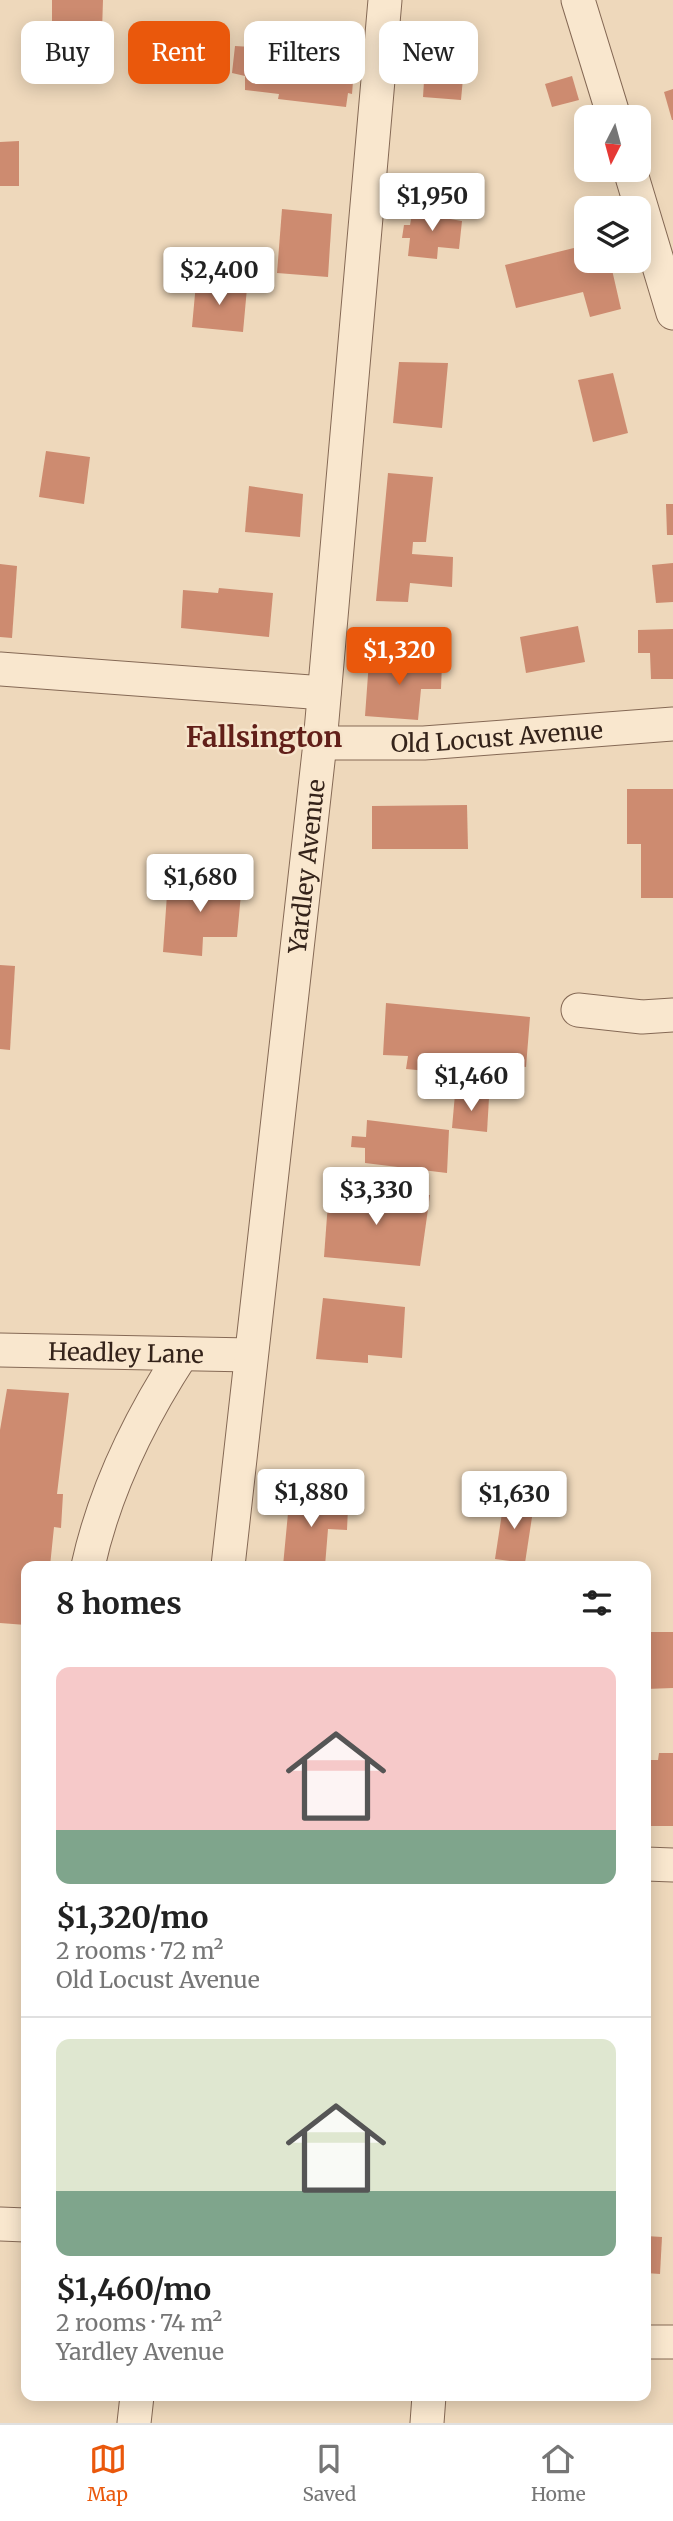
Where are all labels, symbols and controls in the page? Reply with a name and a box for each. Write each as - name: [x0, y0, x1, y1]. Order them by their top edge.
- chip: Buy: [21, 21, 114, 84]
- chip: Rent: [128, 21, 230, 84]
- chip: Filters: [244, 21, 365, 84]
- chip: New: [379, 21, 478, 84]
- north arrow: [574, 105, 651, 182]
- map controls: [574, 105, 651, 273]
- pin: $1,950: [375, 174, 489, 233]
- text: $1,950: [396, 181, 468, 210]
- button: layers: [574, 196, 651, 273]
- pin: $2,400: [162, 247, 276, 307]
- text: $2,400: [179, 255, 259, 284]
- pin: $1,320: [342, 628, 456, 687]
- text: $1,320: [363, 635, 436, 664]
- street label: Old Locust Avenue: [391, 714, 604, 759]
- district label: Fallsington: [186, 719, 342, 755]
- street label: Yardley Avenue: [281, 777, 331, 956]
- pin: $1,680: [143, 855, 257, 914]
- text: $1,680: [163, 862, 237, 891]
- pin: $1,460: [414, 1054, 528, 1113]
- text: $1,460: [433, 1061, 509, 1090]
- pin: $3,330: [319, 1168, 433, 1227]
- text: $3,330: [339, 1175, 413, 1204]
- street label: Headley Lane: [48, 1335, 204, 1370]
- pin: $1,880: [254, 1470, 368, 1529]
- pin: $1,630: [457, 1472, 571, 1531]
- text: $1,880: [273, 1477, 349, 1506]
- text: $1,630: [478, 1479, 550, 1508]
- text: 8 homes: [56, 1584, 182, 1622]
- icon: filters: [578, 1584, 616, 1622]
- icon: home: [273, 1713, 399, 1839]
- text: $1,320/mo: [56, 1898, 208, 1936]
- text: 2 rooms · 72 m²: [56, 1936, 223, 1965]
- text: Old Locust Avenue: [56, 1965, 260, 1994]
- icon: home: [273, 2085, 399, 2211]
- text: $1,460/mo: [56, 2270, 211, 2308]
- text: 2 rooms · 74 m²: [56, 2308, 222, 2337]
- text: Yardley Avenue: [56, 2337, 224, 2366]
- tab: Map: [87, 2440, 128, 2506]
- tab: Saved: [302, 2440, 356, 2506]
- tab: Home: [531, 2440, 586, 2506]

